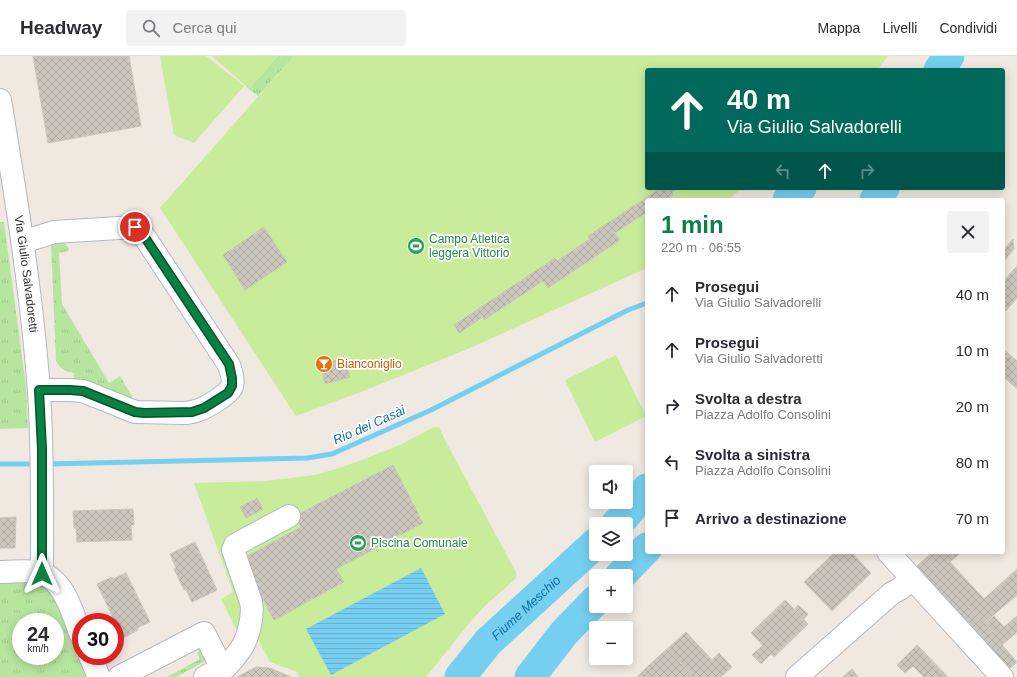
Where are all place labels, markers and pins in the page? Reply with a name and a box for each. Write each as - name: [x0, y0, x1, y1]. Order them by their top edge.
- pin: [118, 210, 152, 244]
- place label: Campo Atletica leggera Vittorio: [429, 232, 510, 260]
- sports icon: Campo Atletica leggera Vittorio: [406, 236, 426, 256]
- bar icon: Bianconiglio: [314, 354, 334, 374]
- place label: Bianconiglio: [337, 357, 402, 371]
- sports icon: Piscina Comunale: [348, 533, 368, 553]
- place label: Piscina Comunale: [371, 536, 468, 550]

